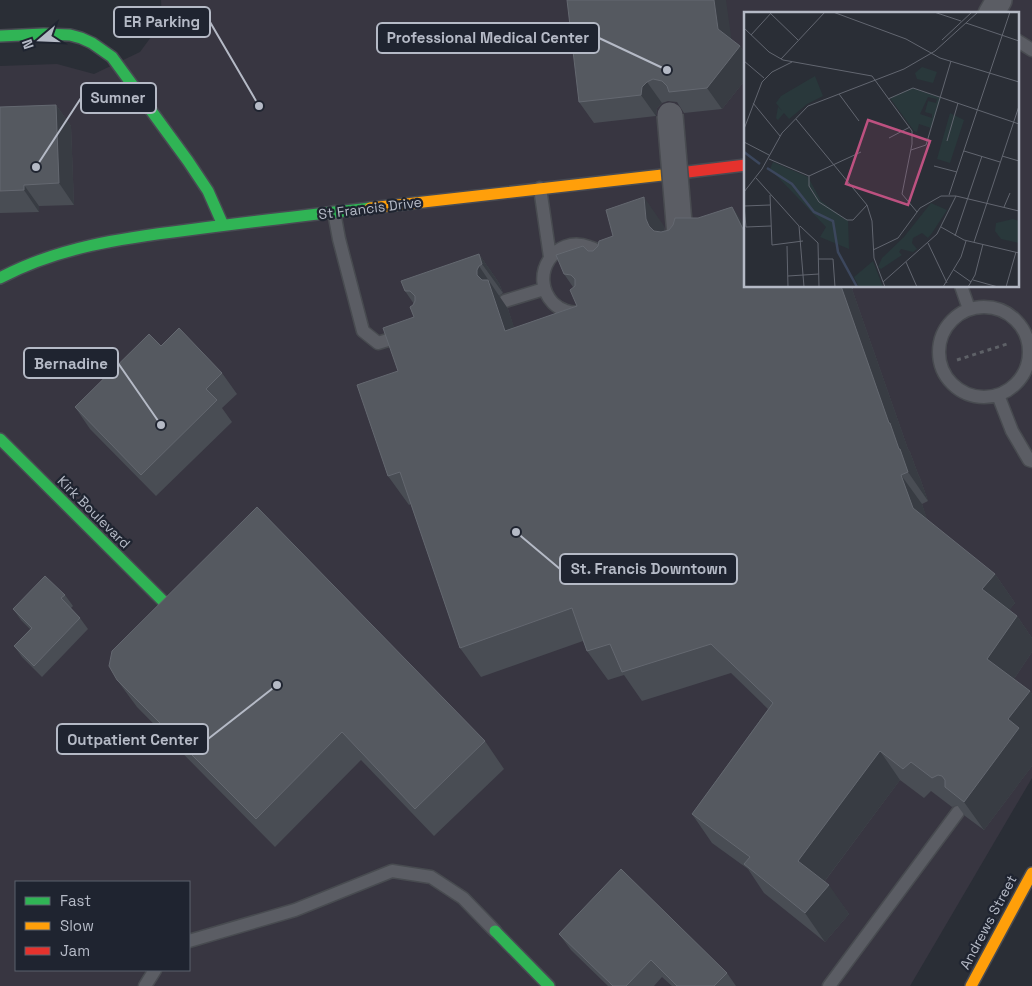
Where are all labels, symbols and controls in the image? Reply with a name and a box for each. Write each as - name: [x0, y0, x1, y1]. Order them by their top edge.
- callout: ER Parking: [114, 7, 210, 37]
- text: ER Parking: [124, 12, 200, 31]
- inset map: [744, 12, 1020, 288]
- north arrow: [15, 15, 65, 65]
- callout: Professional Medical Center: [377, 23, 599, 53]
- text: Professional Medical Center: [387, 28, 589, 47]
- text: N: [18, 37, 38, 52]
- callout: Sumner: [81, 83, 156, 113]
- text: Sumner: [91, 88, 146, 107]
- street label: St Francis Drive: [317, 193, 423, 223]
- callout: Bernadine: [24, 348, 118, 378]
- text: Bernadine: [34, 354, 108, 373]
- street label: Kirk Boulevard: [54, 472, 134, 552]
- callout: St. Francis Downtown: [560, 554, 737, 584]
- text: St. Francis Downtown: [571, 559, 727, 578]
- callout: Outpatient Center: [57, 724, 208, 754]
- text: Outpatient Center: [67, 730, 199, 749]
- street label: Andrews Street: [956, 872, 1020, 972]
- legend: [15, 881, 190, 971]
- text: Fast: [60, 891, 91, 910]
- text: Slow: [60, 916, 94, 935]
- text: Jam: [60, 941, 90, 960]

